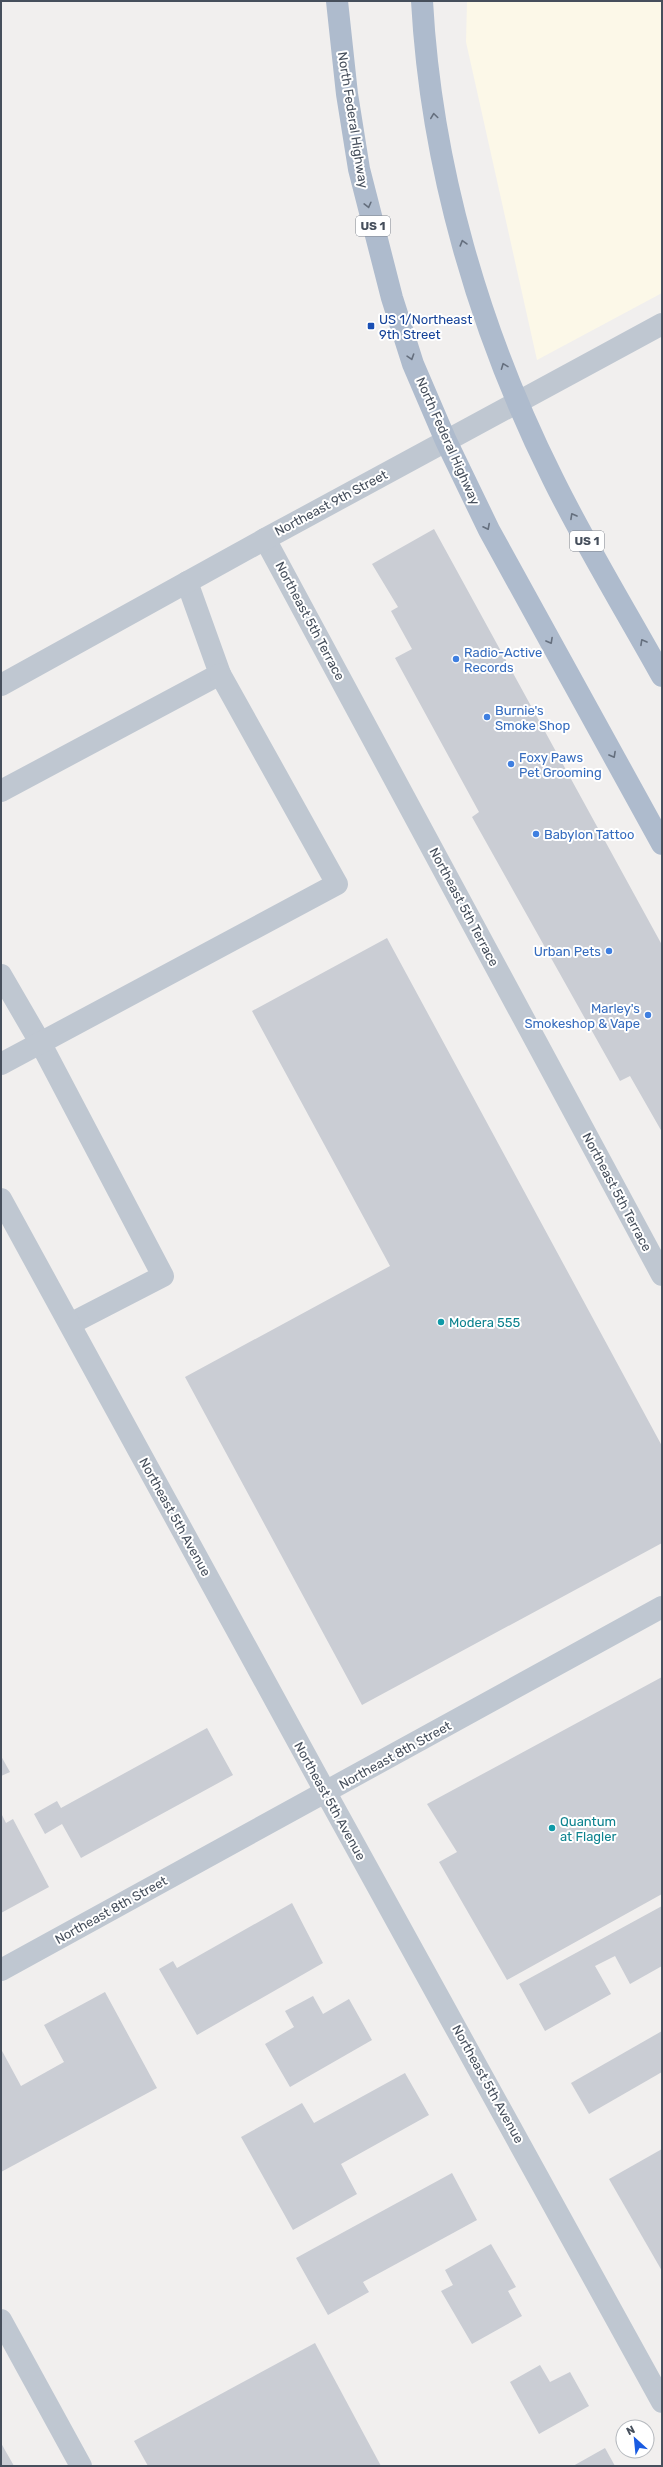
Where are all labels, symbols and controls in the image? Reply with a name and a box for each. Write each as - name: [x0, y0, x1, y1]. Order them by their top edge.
- street label: North Federal Highway: [334, 51, 371, 190]
- one-way arrow: [430, 113, 439, 119]
- one-way arrow: [363, 202, 371, 209]
- road number: US 1: [356, 216, 390, 236]
- one-way arrow: [459, 239, 468, 246]
- place label: US 1/Northeast 9th Street: [379, 312, 472, 342]
- marker: US 1/Northeast 9th Street: [366, 321, 376, 331]
- one-way arrow: [406, 354, 415, 361]
- one-way arrow: [501, 362, 509, 369]
- street label: North Federal Highway: [412, 375, 483, 508]
- street label: Northeast 9th Street: [272, 467, 390, 539]
- one-way arrow: [571, 513, 578, 520]
- one-way arrow: [483, 522, 490, 530]
- road number: US 1: [570, 531, 604, 551]
- street label: Northeast 5th Terrace: [272, 559, 348, 683]
- one-way arrow: [545, 636, 552, 644]
- one-way arrow: [641, 639, 648, 646]
- place label: Radio-Active Records: [464, 645, 542, 675]
- marker: Radio-Active Records: [451, 654, 461, 664]
- place label: Burnie's Smoke Shop: [495, 703, 570, 733]
- marker: Burnie's Smoke Shop: [482, 712, 492, 722]
- place label: Foxy Paws Pet Grooming: [519, 750, 602, 781]
- one-way arrow: [608, 750, 615, 758]
- marker: Foxy Paws Pet Grooming: [506, 759, 516, 769]
- place label: Babylon Tattoo: [544, 827, 634, 842]
- marker: Babylon Tattoo: [531, 829, 541, 839]
- street label: Northeast 5th Terrace: [426, 845, 502, 969]
- place label: Urban Pets: [534, 944, 601, 959]
- marker: Urban Pets: [604, 946, 614, 956]
- place label: Marley's Smokeshop & Vape: [524, 1001, 640, 1031]
- marker: Marley's Smokeshop & Vape: [643, 1010, 653, 1020]
- street label: Northeast 5th Terrace: [579, 1130, 655, 1254]
- place label: Modera 555: [449, 1315, 520, 1330]
- marker: Modera 555: [436, 1317, 446, 1327]
- street label: Northeast 5th Avenue: [136, 1455, 214, 1579]
- street label: Northeast 8th Street: [336, 1718, 454, 1792]
- street label: Northeast 5th Avenue: [291, 1739, 369, 1863]
- place label: Quantum at Flagler: [560, 1814, 617, 1845]
- marker: Quantum at Flagler: [547, 1823, 557, 1833]
- street label: Northeast 8th Street: [52, 1873, 170, 1947]
- street label: Northeast 5th Avenue: [449, 2022, 527, 2146]
- north arrow: [615, 2419, 655, 2459]
- text: N: [624, 2423, 637, 2438]

